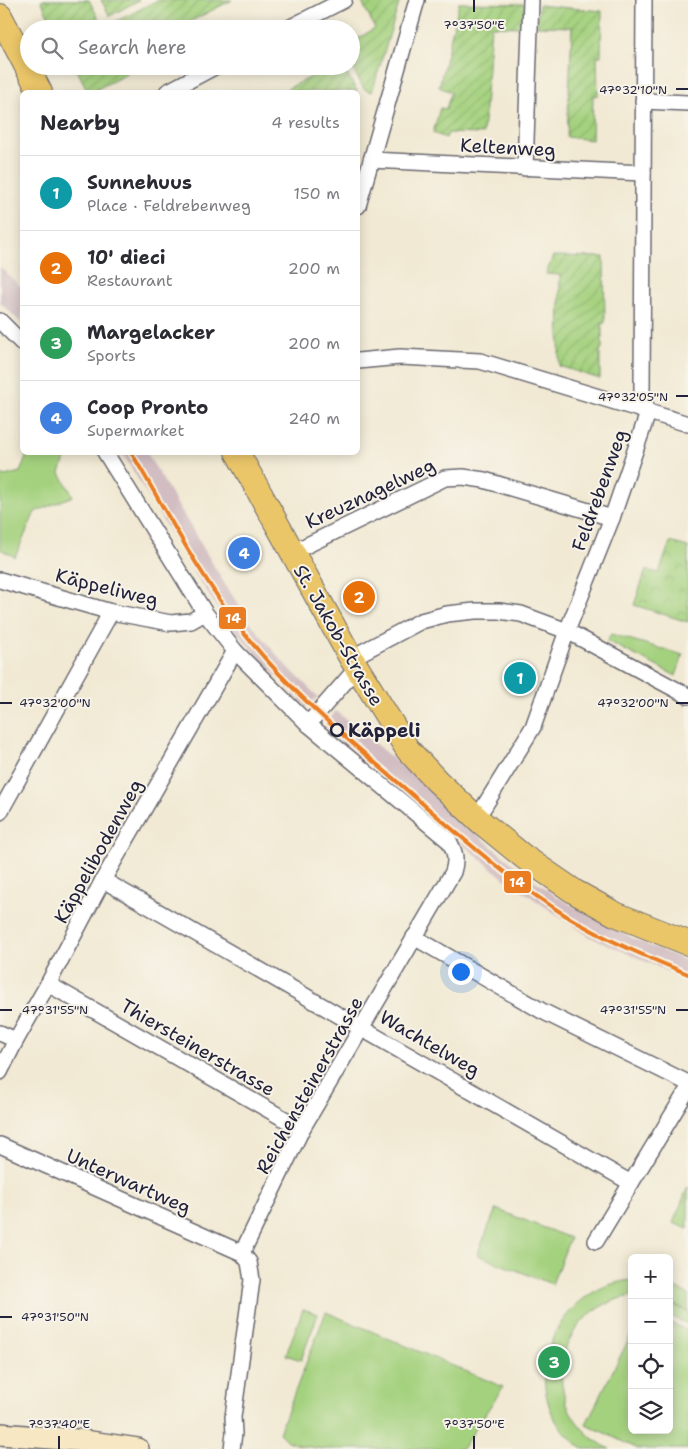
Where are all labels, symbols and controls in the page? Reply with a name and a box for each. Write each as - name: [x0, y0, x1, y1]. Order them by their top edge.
- text: 7°37'50"E: [443, 17, 505, 33]
- search box: [20, 20, 360, 75]
- icon: search: [38, 34, 66, 62]
- text: Search here: [78, 35, 187, 60]
- text: 47°32'10"N: [599, 82, 667, 98]
- text: Nearby: [40, 109, 120, 137]
- text: 4 results: [271, 112, 340, 133]
- street label: Keltenweg: [459, 133, 556, 162]
- text: Sunnehuus: [87, 170, 192, 195]
- text: 1: [52, 183, 60, 204]
- text: 150 m: [293, 183, 340, 204]
- text: Place · Feldrebenweg: [87, 195, 251, 216]
- text: 10' dieci: [87, 245, 166, 270]
- text: 2: [50, 258, 62, 279]
- text: 200 m: [288, 258, 340, 279]
- text: Restaurant: [87, 270, 173, 291]
- text: Margelacker: [87, 320, 215, 345]
- text: 3: [50, 333, 62, 354]
- text: 200 m: [288, 333, 340, 354]
- text: Sports: [87, 345, 136, 366]
- text: 47°32'05"N: [598, 389, 668, 405]
- text: Coop Pronto: [87, 395, 208, 420]
- text: 4: [50, 408, 62, 429]
- text: 240 m: [288, 408, 340, 429]
- text: Supermarket: [87, 420, 184, 441]
- street label: Feldrebenweg: [566, 426, 633, 554]
- street label: Kreuznagelweg: [301, 452, 439, 535]
- pin: 4: [228, 534, 260, 572]
- street label: St. Jakob-Strasse: [288, 560, 389, 711]
- street label: Käppeliweg: [53, 563, 161, 612]
- pin: 2: [343, 578, 375, 616]
- line badge: 14: [218, 606, 247, 630]
- text: 14: [225, 609, 241, 627]
- pin: 1: [504, 659, 536, 697]
- text: 47°32'00"N: [19, 695, 91, 711]
- text: 47°32'00"N: [597, 695, 669, 711]
- place label: Käppeli: [348, 718, 421, 743]
- marker: Käppeli: [330, 723, 344, 737]
- street label: Käppelibodenweg: [48, 775, 149, 928]
- line badge: 14: [503, 870, 532, 894]
- text: 14: [509, 873, 525, 891]
- your location: [448, 959, 474, 985]
- street label: Reichensteinerstrasse: [250, 992, 369, 1178]
- street label: Thiersteinerstrasse: [116, 993, 279, 1102]
- text: 47°31'55"N: [22, 1002, 88, 1018]
- text: 47°31'55"N: [600, 1002, 666, 1018]
- street label: Wachtelweg: [375, 1005, 485, 1082]
- street label: Unterwartweg: [63, 1143, 195, 1220]
- map controls: [628, 1254, 673, 1434]
- button: +: [628, 1254, 673, 1299]
- button: −: [628, 1299, 673, 1344]
- text: 47°31'50"N: [21, 1309, 89, 1325]
- pin: 3: [538, 1343, 570, 1381]
- button: locate: [628, 1344, 673, 1389]
- button: layers: [628, 1389, 673, 1434]
- text: 7°37'40"E: [28, 1416, 90, 1432]
- text: 7°37'50"E: [443, 1416, 505, 1432]

